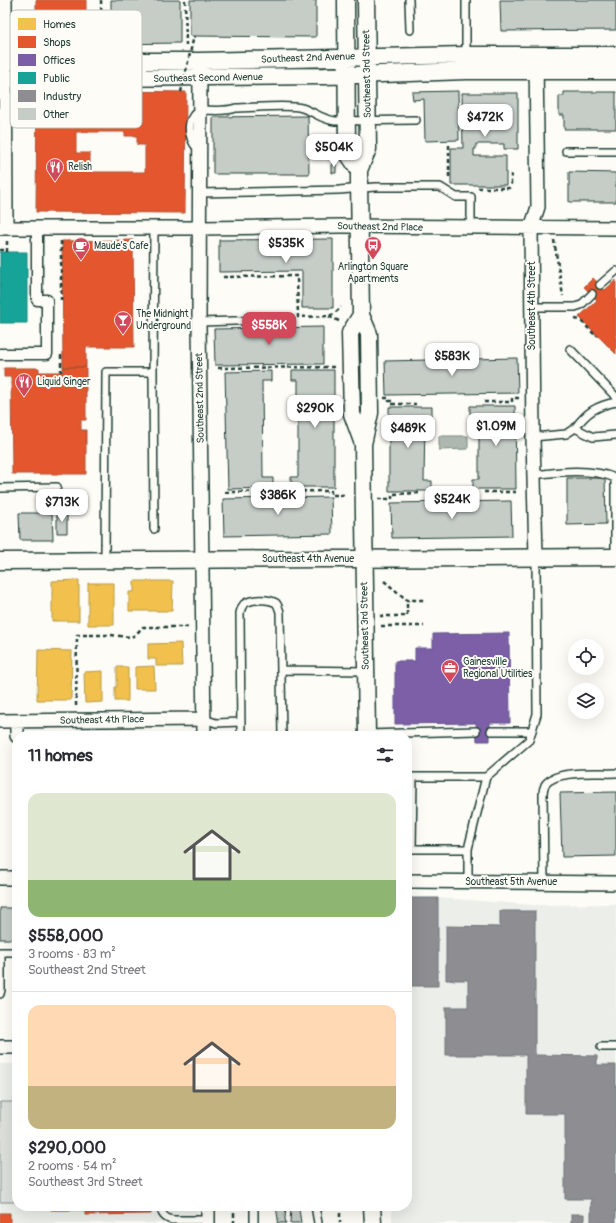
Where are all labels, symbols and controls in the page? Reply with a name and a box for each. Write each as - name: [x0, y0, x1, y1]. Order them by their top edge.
- legend: [10, 10, 142, 128]
- text: Homes: [43, 18, 76, 31]
- street label: Southeast 3rd Street: [360, 29, 374, 118]
- text: Shops: [43, 36, 71, 49]
- street label: Southeast 2nd Avenue: [261, 50, 355, 66]
- text: Offices: [43, 54, 75, 67]
- street label: Southeast Second Avenue: [153, 71, 263, 85]
- text: Public: [43, 72, 71, 85]
- text: Industry: [43, 90, 82, 103]
- pin: $472K: [457, 104, 513, 138]
- text: Other: [43, 108, 69, 121]
- text: $472K: [467, 109, 503, 125]
- pin: $504K: [306, 134, 362, 168]
- text: $504K: [315, 139, 353, 155]
- restaurant icon: Relish: [45, 157, 65, 182]
- place label: Relish: [68, 161, 92, 173]
- street label: Southeast 2nd Place: [337, 220, 423, 234]
- pin: $535K: [258, 230, 314, 264]
- text: $535K: [268, 235, 304, 251]
- bus stop icon: Arlington Square Apartments: [363, 235, 383, 260]
- cafe icon: Maude's Cafe: [71, 236, 91, 261]
- place label: Maude's Cafe: [94, 240, 149, 252]
- place label: Arlington Square Apartments: [338, 261, 408, 285]
- street label: Southeast 4th Street: [526, 261, 538, 351]
- place label: The Midnight Underground: [136, 308, 191, 332]
- bar icon: The Midnight Underground: [113, 310, 133, 335]
- pin: $558K: [241, 312, 297, 346]
- text: $558K: [251, 317, 287, 333]
- pin: $583K: [424, 343, 480, 377]
- text: $583K: [434, 348, 470, 364]
- street label: Southeast 2nd Street: [193, 352, 207, 443]
- restaurant icon: Liquid Ginger: [14, 372, 34, 397]
- place label: Liquid Ginger: [37, 376, 91, 388]
- pin: $290K: [287, 395, 343, 429]
- text: $290K: [296, 400, 334, 416]
- pin: $1.09M: [463, 413, 529, 447]
- pin: $489K: [380, 415, 436, 449]
- text: $1.09M: [476, 418, 516, 434]
- text: $489K: [390, 420, 426, 436]
- pin: $386K: [250, 482, 306, 516]
- pin: $524K: [424, 486, 480, 520]
- text: $386K: [260, 487, 296, 503]
- pin: $713K: [34, 489, 90, 523]
- text: $524K: [434, 491, 470, 507]
- text: $713K: [45, 494, 79, 510]
- street label: Southeast 4th Avenue: [262, 553, 354, 565]
- street label: Southeast 3rd Street: [358, 581, 372, 670]
- map controls: [568, 639, 604, 719]
- button: locate: [568, 639, 604, 675]
- place label: Gainesville Regional Utilities: [463, 656, 533, 680]
- office icon: Gainesville Regional Utilities: [440, 658, 460, 683]
- button: layers: [568, 683, 604, 719]
- street label: Southeast 4th Place: [60, 713, 144, 727]
- icon: filters: [374, 744, 396, 766]
- text: 11 homes: [28, 745, 93, 766]
- icon: home: [176, 819, 248, 891]
- street label: Southeast 5th Avenue: [465, 876, 557, 888]
- text: $558,000: [28, 925, 103, 946]
- text: 3 rooms · 83 m²: [28, 946, 116, 962]
- text: Southeast 2nd Street: [28, 962, 146, 978]
- icon: home: [176, 1031, 248, 1103]
- text: $290,000: [28, 1137, 106, 1158]
- text: 2 rooms · 54 m²: [28, 1158, 116, 1174]
- text: Southeast 3rd Street: [28, 1174, 143, 1190]

